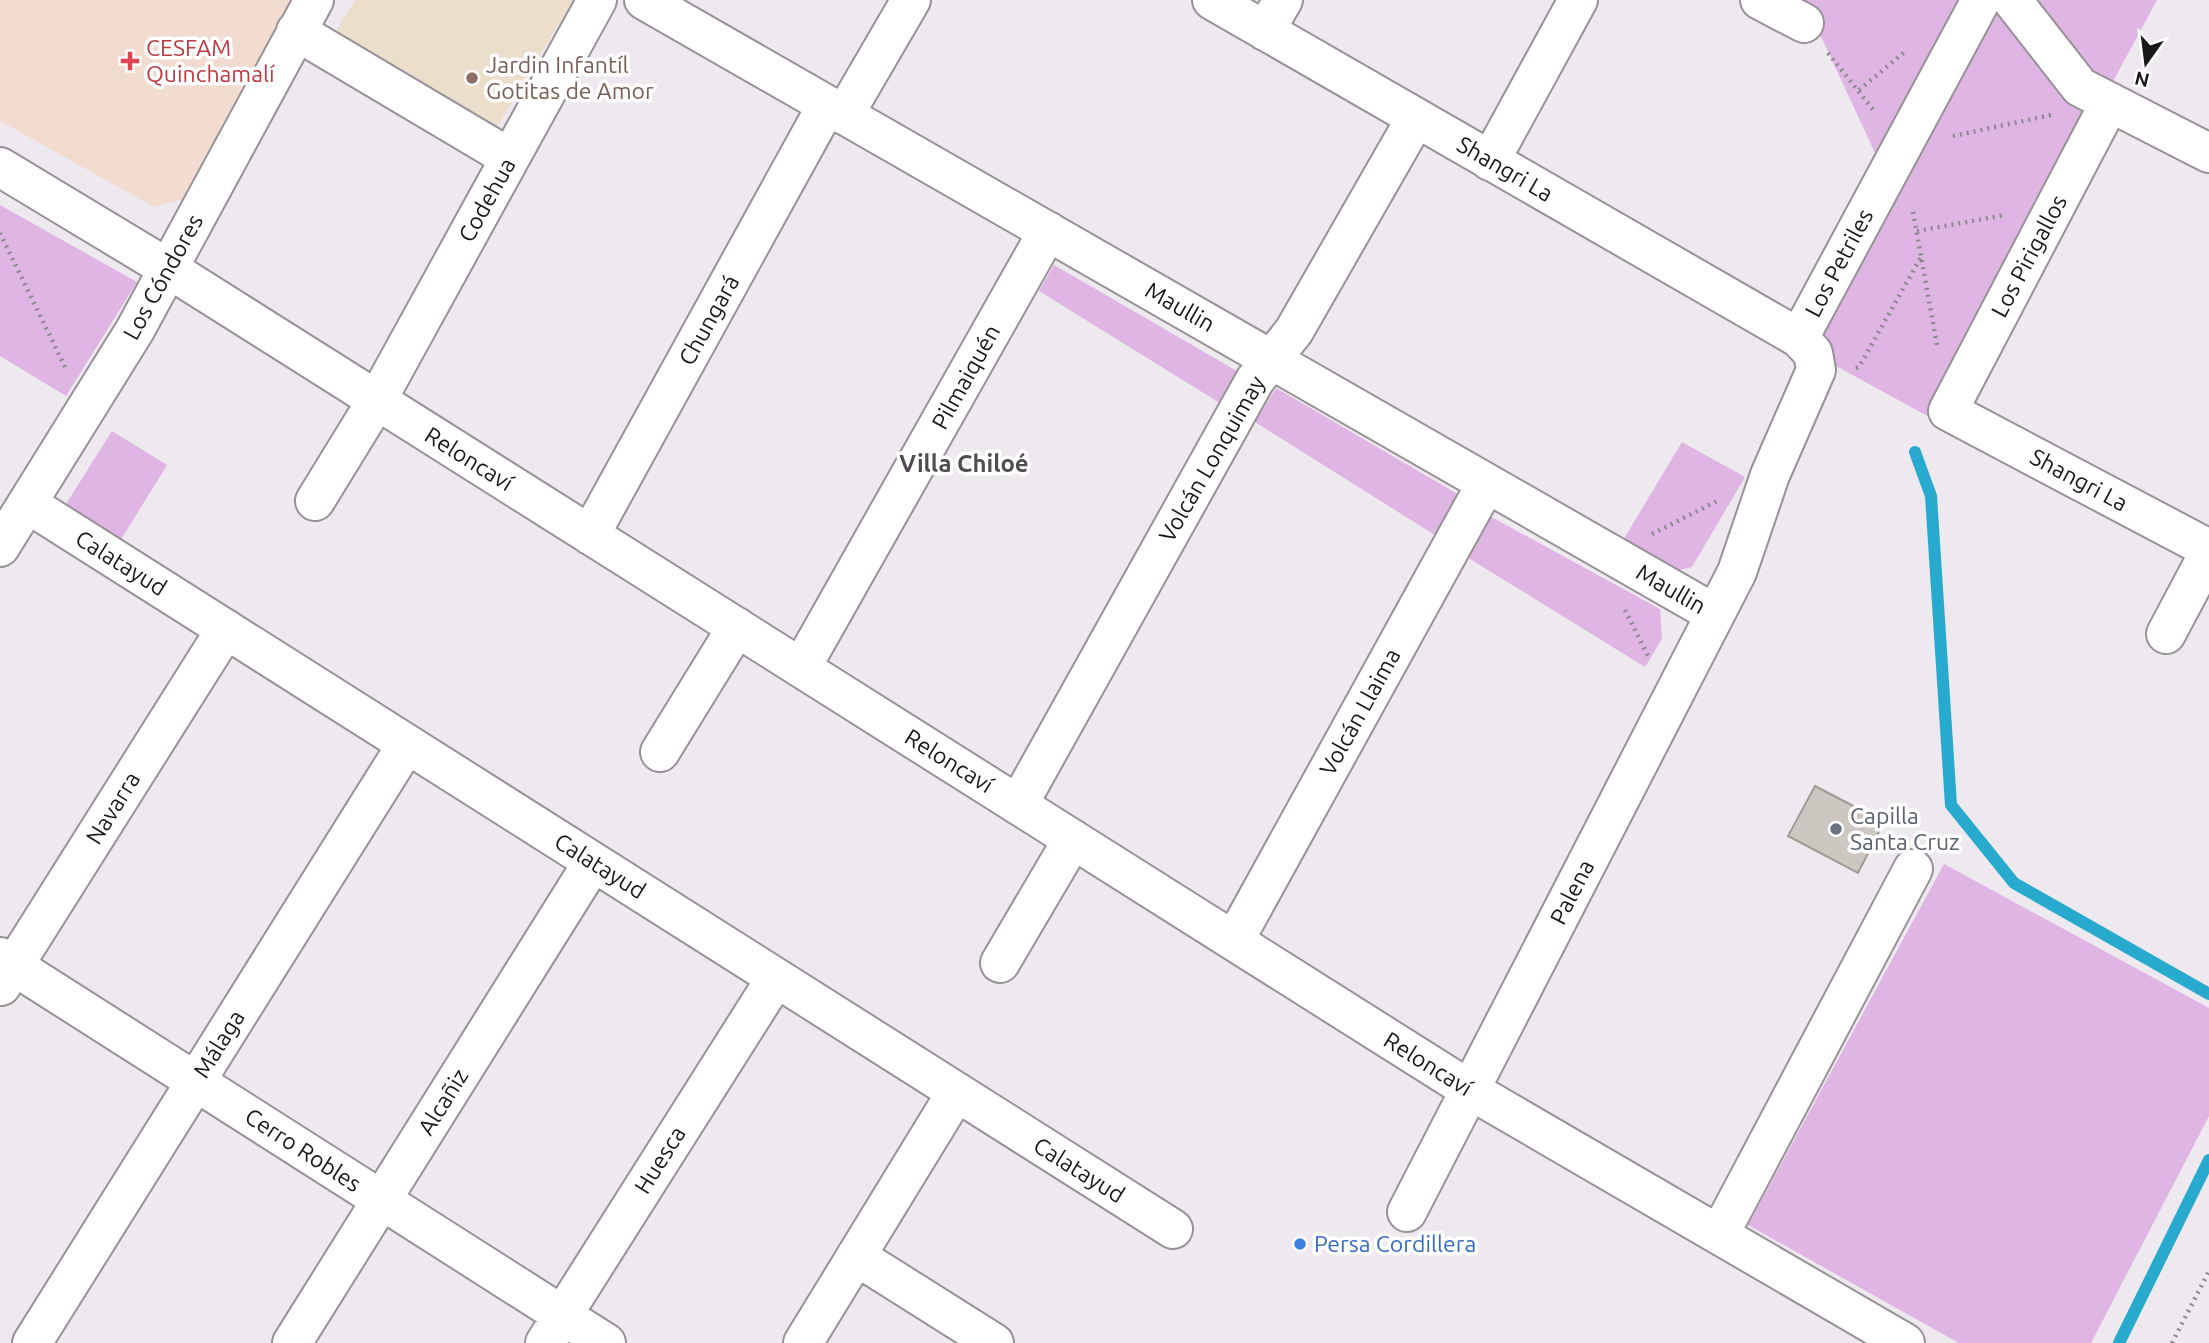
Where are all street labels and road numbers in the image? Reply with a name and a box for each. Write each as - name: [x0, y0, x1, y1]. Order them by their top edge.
- street label: Shangri La: [1453, 131, 1558, 206]
- street label: Codehua: [453, 154, 520, 246]
- street label: Los Pirigallos: [1986, 190, 2071, 321]
- street label: Los Petriles: [1800, 205, 1877, 321]
- street label: Los Cóndores: [118, 210, 207, 344]
- street label: Chungará: [674, 270, 744, 369]
- street label: Maullin: [1141, 277, 1219, 336]
- street label: Pilmaiquén: [927, 320, 1004, 433]
- street label: Volcán Lonquimay: [1154, 371, 1269, 546]
- street label: Reloncaví: [421, 422, 518, 496]
- street label: Shangri La: [2026, 444, 2132, 516]
- street label: Calatayud: [71, 525, 171, 600]
- street label: Maullin: [1632, 559, 1710, 618]
- street label: Volcán Llaima: [1314, 644, 1405, 779]
- street label: Reloncaví: [901, 724, 998, 798]
- street label: Navarra: [81, 767, 145, 848]
- street label: Calatayud: [550, 828, 650, 903]
- street label: Palena: [1545, 855, 1598, 928]
- street label: Málaga: [188, 1005, 249, 1082]
- street label: Reloncaví: [1380, 1027, 1477, 1101]
- street label: Alcañiz: [413, 1064, 472, 1139]
- street label: Cerro Robles: [241, 1103, 366, 1196]
- street label: Huesca: [629, 1122, 690, 1198]
- street label: Calatayud: [1029, 1132, 1129, 1207]

